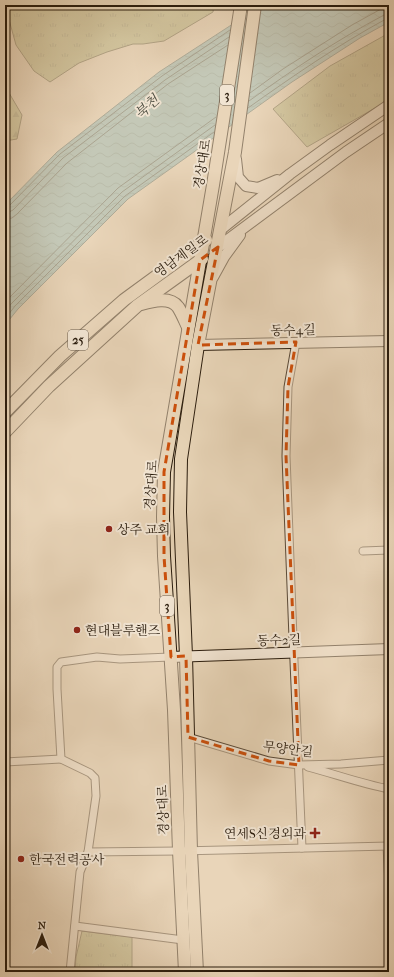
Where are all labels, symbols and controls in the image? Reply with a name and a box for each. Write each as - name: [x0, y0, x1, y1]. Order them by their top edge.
- road number: 3: [220, 85, 234, 105]
- water label: 북천: [131, 91, 164, 122]
- street label: 경상대로: [191, 138, 213, 190]
- street label: 영남제일로: [151, 231, 211, 281]
- street label: 동수4길: [270, 322, 316, 338]
- road number: 25: [68, 330, 88, 350]
- street label: 경상대로: [142, 459, 160, 511]
- place label: 상주 교회: [117, 522, 170, 537]
- marker: 상주 교회: [104, 524, 114, 534]
- road number: 3: [160, 596, 174, 616]
- place label: 현대블루핸즈: [85, 623, 161, 638]
- marker: 현대블루핸즈: [72, 625, 82, 635]
- street label: 동수2길: [257, 632, 301, 648]
- street label: 무양안길: [262, 738, 314, 760]
- street label: 경상대로: [155, 784, 171, 835]
- place label: 연세S신경외과: [224, 826, 306, 841]
- marker: 연세S신경외과: [309, 827, 321, 839]
- place label: 한국전력공사: [29, 852, 105, 867]
- marker: 한국전력공사: [16, 854, 26, 864]
- north arrow: [22, 915, 62, 955]
- text: N: [38, 919, 47, 932]

